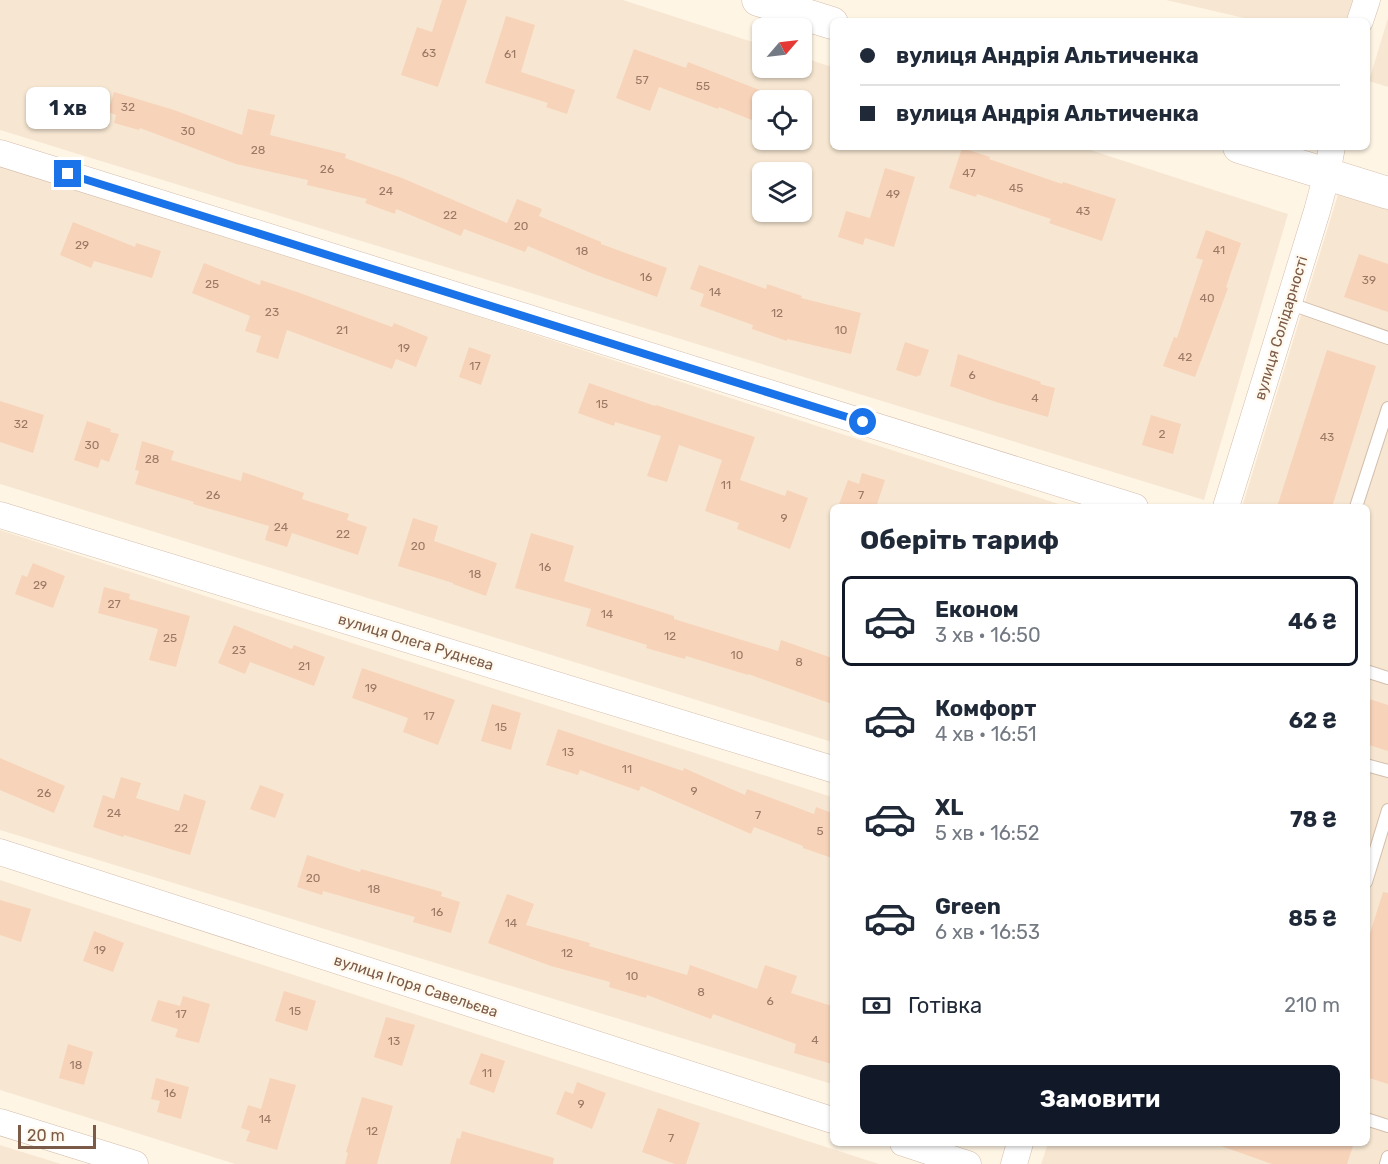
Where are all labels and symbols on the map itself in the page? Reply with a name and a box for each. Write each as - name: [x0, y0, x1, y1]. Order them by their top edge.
- north arrow: [752, 18, 812, 78]
- house number: 63: [422, 46, 436, 60]
- house number: 61: [504, 47, 516, 61]
- house number: 57: [635, 73, 649, 87]
- house number: 55: [696, 79, 710, 93]
- callout: 1 хв: [26, 87, 110, 129]
- house number: 32: [121, 100, 135, 114]
- house number: 30: [181, 124, 195, 138]
- house number: 28: [251, 143, 265, 157]
- route end: [54, 160, 81, 187]
- house number: 26: [320, 162, 334, 176]
- house number: 47: [962, 166, 976, 180]
- house number: 45: [1009, 181, 1023, 195]
- house number: 24: [379, 184, 394, 198]
- house number: 49: [886, 187, 900, 201]
- house number: 43: [1076, 204, 1090, 218]
- house number: 22: [443, 208, 457, 222]
- house number: 20: [514, 219, 528, 233]
- house number: 29: [75, 238, 89, 252]
- house number: 41: [1213, 243, 1225, 257]
- house number: 18: [576, 244, 588, 258]
- street label: вулиця Солідарності: [1251, 254, 1311, 402]
- house number: 16: [640, 270, 652, 284]
- house number: 39: [1362, 273, 1376, 287]
- house number: 25: [205, 277, 219, 291]
- house number: 14: [709, 285, 722, 299]
- house number: 40: [1199, 291, 1215, 305]
- house number: 23: [265, 305, 279, 319]
- house number: 12: [771, 306, 783, 320]
- house number: 21: [336, 323, 348, 337]
- house number: 10: [835, 323, 847, 337]
- house number: 19: [398, 341, 410, 355]
- house number: 42: [1178, 350, 1192, 364]
- house number: 17: [469, 359, 481, 373]
- house number: 6: [968, 368, 976, 382]
- house number: 4: [1031, 391, 1039, 405]
- house number: 15: [596, 397, 608, 411]
- route start: [849, 408, 876, 435]
- house number: 32: [14, 417, 28, 431]
- house number: 2: [1158, 427, 1166, 441]
- house number: 43: [1320, 430, 1334, 444]
- house number: 30: [85, 438, 99, 452]
- house number: 28: [145, 452, 159, 466]
- house number: 11: [721, 478, 731, 492]
- house number: 26: [206, 488, 220, 502]
- house number: 7: [858, 488, 864, 502]
- house number: 9: [780, 511, 788, 525]
- house number: 24: [274, 520, 289, 534]
- house number: 22: [336, 527, 350, 541]
- house number: 20: [411, 539, 425, 553]
- house number: 16: [539, 560, 551, 574]
- house number: 18: [469, 567, 481, 581]
- house number: 29: [33, 578, 47, 592]
- house number: 27: [107, 597, 121, 611]
- house number: 14: [601, 607, 614, 621]
- street label: вулиця Олега Руднєва: [336, 610, 496, 674]
- house number: 12: [664, 629, 676, 643]
- house number: 25: [163, 631, 177, 645]
- house number: 23: [232, 643, 246, 657]
- house number: 10: [731, 648, 743, 662]
- house number: 8: [795, 655, 803, 669]
- house number: 21: [298, 659, 310, 673]
- house number: 19: [365, 681, 377, 695]
- house number: 17: [423, 709, 435, 723]
- house number: 15: [495, 720, 507, 734]
- house number: 13: [562, 745, 574, 759]
- house number: 11: [622, 762, 632, 776]
- house number: 9: [690, 784, 698, 798]
- house number: 26: [37, 786, 51, 800]
- house number: 24: [107, 806, 122, 820]
- house number: 7: [755, 808, 761, 822]
- house number: 22: [174, 821, 188, 835]
- house number: 5: [816, 824, 824, 838]
- house number: 20: [306, 871, 320, 885]
- house number: 18: [368, 882, 380, 896]
- house number: 16: [431, 905, 443, 919]
- house number: 14: [505, 916, 518, 930]
- house number: 19: [94, 943, 106, 957]
- house number: 12: [561, 946, 573, 960]
- street label: вулиця Ігоря Савельєва: [332, 951, 500, 1021]
- house number: 10: [626, 969, 638, 983]
- house number: 8: [697, 985, 705, 999]
- house number: 6: [766, 994, 774, 1008]
- house number: 15: [289, 1004, 301, 1018]
- house number: 17: [175, 1007, 187, 1021]
- house number: 4: [811, 1033, 819, 1047]
- house number: 13: [388, 1034, 400, 1048]
- house number: 18: [70, 1058, 82, 1072]
- house number: 11: [482, 1066, 492, 1080]
- house number: 16: [164, 1086, 176, 1100]
- house number: 9: [577, 1097, 585, 1111]
- house number: 14: [259, 1112, 272, 1126]
- scale bar: [18, 1122, 96, 1150]
- house number: 12: [366, 1124, 378, 1138]
- house number: 7: [668, 1131, 674, 1145]

